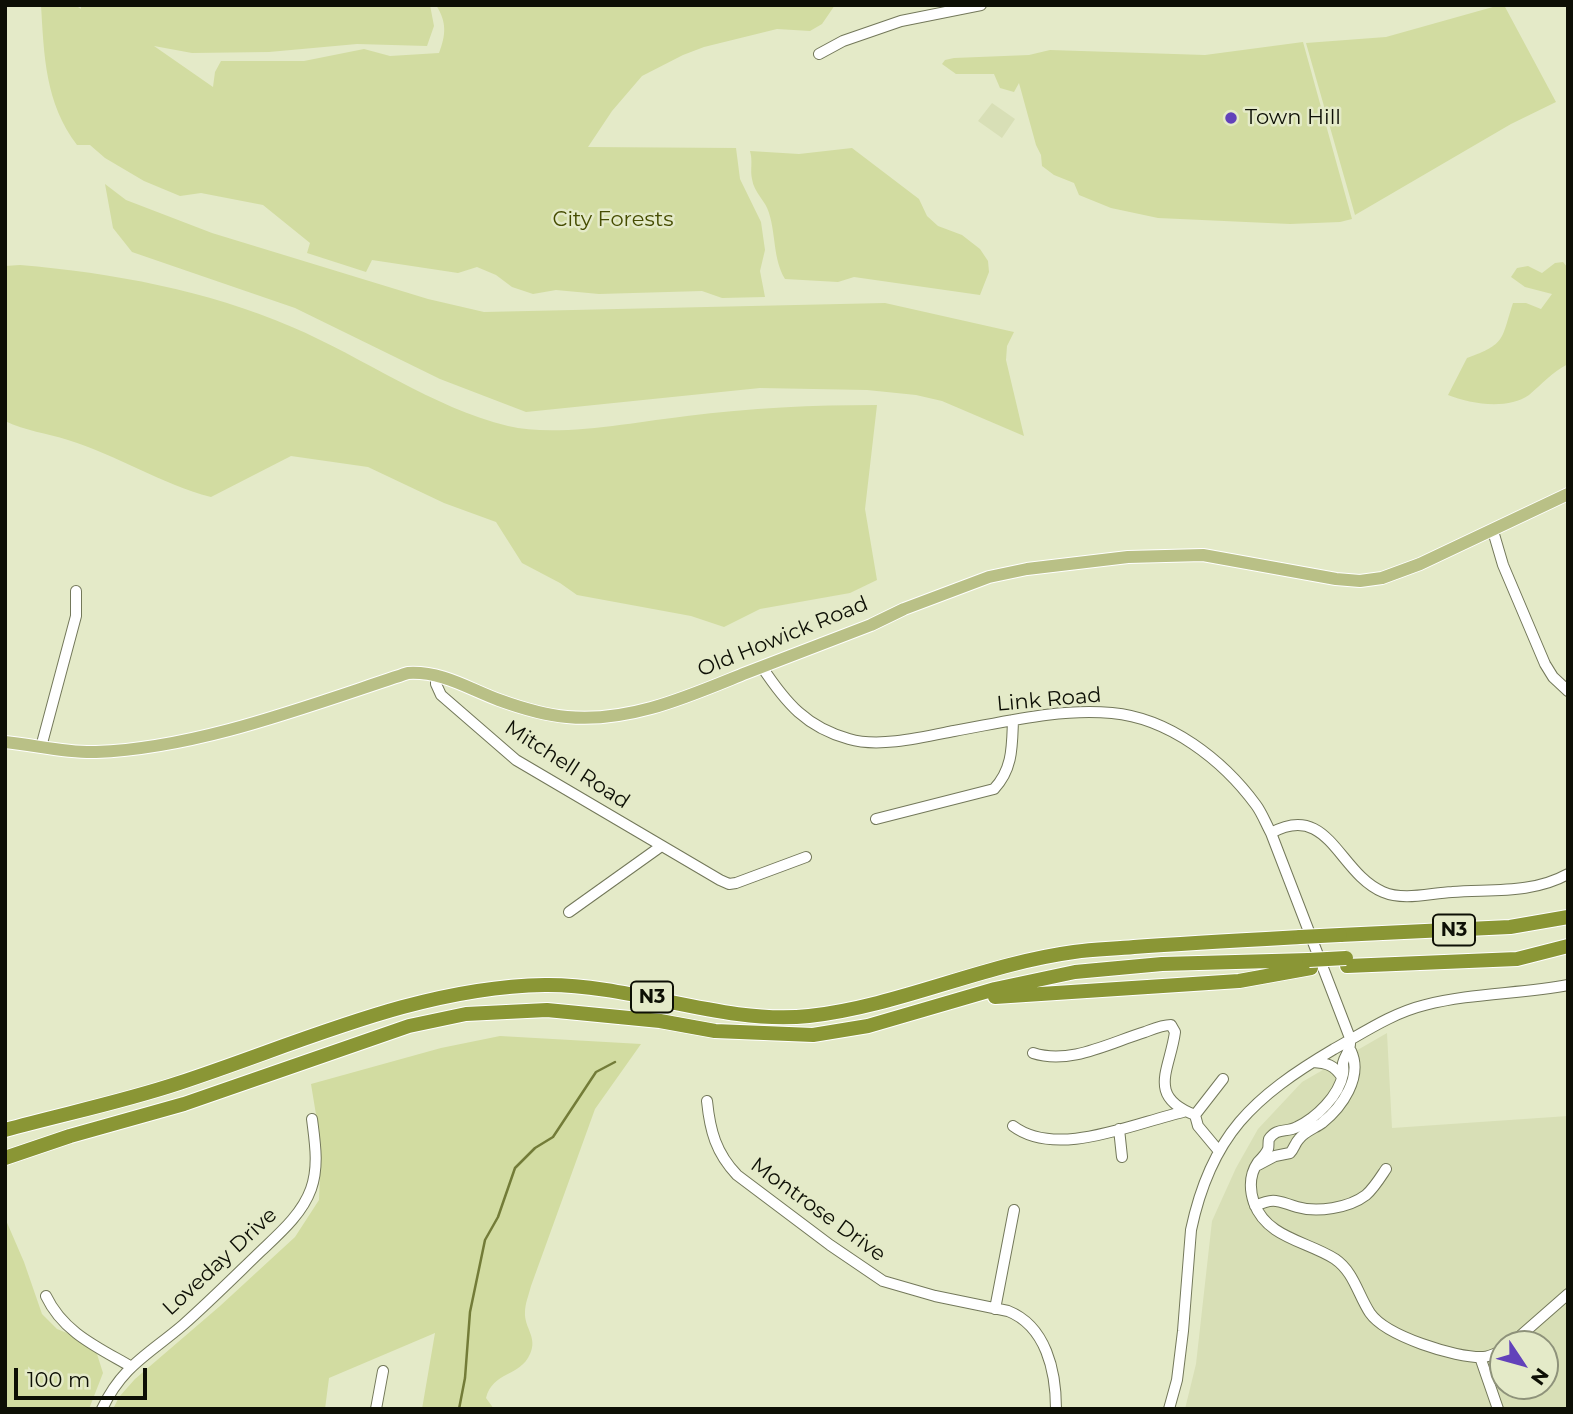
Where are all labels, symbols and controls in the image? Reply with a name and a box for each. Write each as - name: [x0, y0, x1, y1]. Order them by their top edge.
- place label: Town Hill: [1245, 105, 1341, 131]
- marker: Town Hill: [1223, 110, 1239, 126]
- park label: City Forests: [553, 207, 673, 233]
- street label: Old Howick Road: [694, 591, 872, 683]
- street label: Link Road: [996, 683, 1102, 717]
- street label: Mitchell Road: [500, 715, 634, 815]
- road number: N3: [1433, 914, 1475, 946]
- road number: N3: [631, 981, 673, 1012]
- street label: Montrose Drive: [746, 1153, 890, 1267]
- street label: Loveday Drive: [158, 1203, 282, 1321]
- north arrow: [1489, 1330, 1559, 1400]
- scale bar: [18, 1354, 150, 1398]
- text: N: [1526, 1363, 1554, 1389]
- text: 100 m: [27, 1367, 90, 1392]

